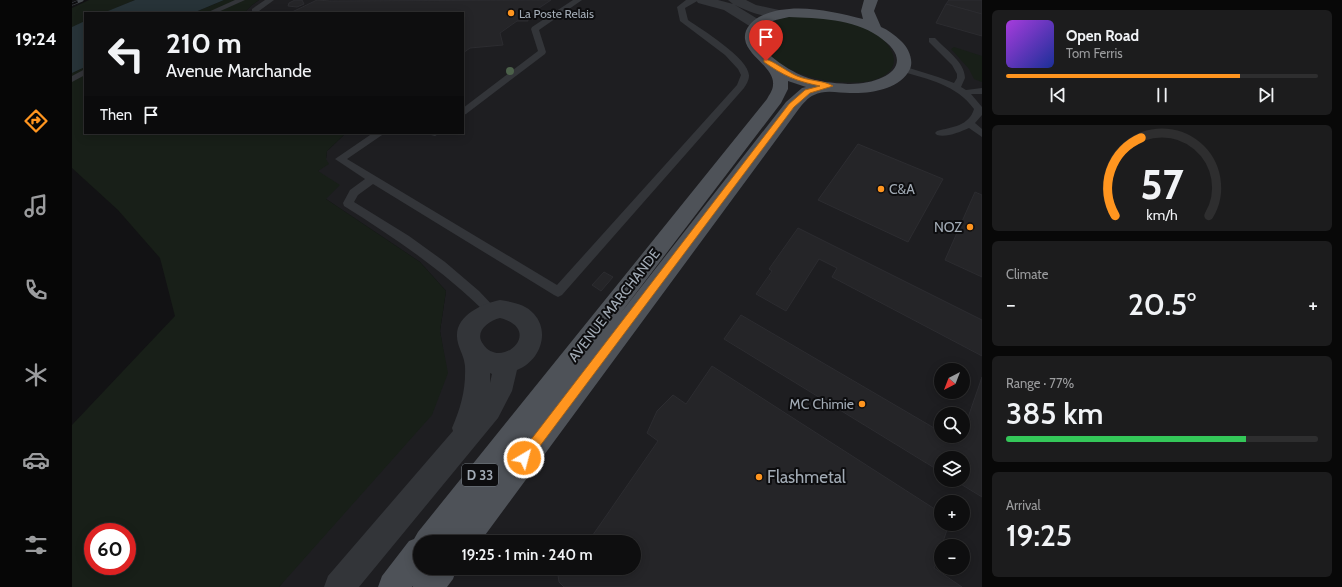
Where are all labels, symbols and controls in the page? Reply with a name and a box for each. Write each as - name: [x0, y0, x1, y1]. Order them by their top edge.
- place label: La Poste Relais: [519, 6, 594, 21]
- marker: La Poste Relais: [506, 8, 516, 18]
- pin: [749, 20, 783, 61]
- text: 210 m: [166, 26, 242, 60]
- icon: arrive: [755, 26, 777, 48]
- text: Open Road: [1066, 27, 1139, 45]
- text: 19:24: [15, 28, 57, 50]
- icon: left: [100, 28, 152, 80]
- text: Tom Ferris: [1066, 45, 1123, 61]
- text: Avenue Marchande: [166, 60, 312, 82]
- icon: previous: [1047, 84, 1069, 106]
- icon: pause: [1151, 84, 1173, 106]
- icon: next: [1255, 84, 1277, 106]
- icon: arrive: [140, 104, 162, 126]
- text: Then: [100, 106, 132, 124]
- icon: directions: [22, 107, 50, 135]
- text: 57: [1140, 159, 1184, 209]
- place label: C&A: [889, 180, 915, 198]
- marker: C&A: [876, 184, 886, 194]
- icon: music: [22, 192, 50, 220]
- text: km/h: [1146, 206, 1178, 224]
- place label: NOZ: [934, 218, 962, 236]
- marker: NOZ: [965, 222, 975, 232]
- street label: AVENUE MARCHANDE: [564, 245, 664, 365]
- text: Climate: [1006, 266, 1048, 282]
- icon: phone: [22, 276, 50, 304]
- text: 20.5°: [1128, 286, 1196, 323]
- text: −: [1006, 291, 1016, 318]
- text: +: [1308, 291, 1318, 318]
- icon: climate: [22, 361, 50, 389]
- north arrow: [934, 363, 970, 399]
- map controls: [934, 363, 970, 575]
- text: Range · 77%: [1006, 375, 1074, 391]
- place label: MC Chimie: [789, 395, 854, 413]
- text: 385 km: [1006, 395, 1104, 432]
- marker: MC Chimie: [857, 399, 867, 409]
- button: search: [934, 407, 970, 443]
- position arrow: [503, 437, 545, 479]
- icon: car: [22, 446, 50, 474]
- button: layers: [934, 451, 970, 487]
- road number: D 33: [462, 464, 498, 486]
- place label: Flashmetal: [767, 467, 846, 487]
- marker: Flashmetal: [754, 472, 764, 482]
- button: +: [934, 495, 970, 531]
- text: Arrival: [1006, 497, 1041, 513]
- text: 19:25: [1006, 517, 1072, 554]
- speed limit sign: 60: [84, 523, 136, 575]
- icon: filters: [22, 531, 50, 559]
- button: −: [934, 539, 970, 575]
- text: 19:25 · 1 min · 240 m: [461, 546, 593, 564]

